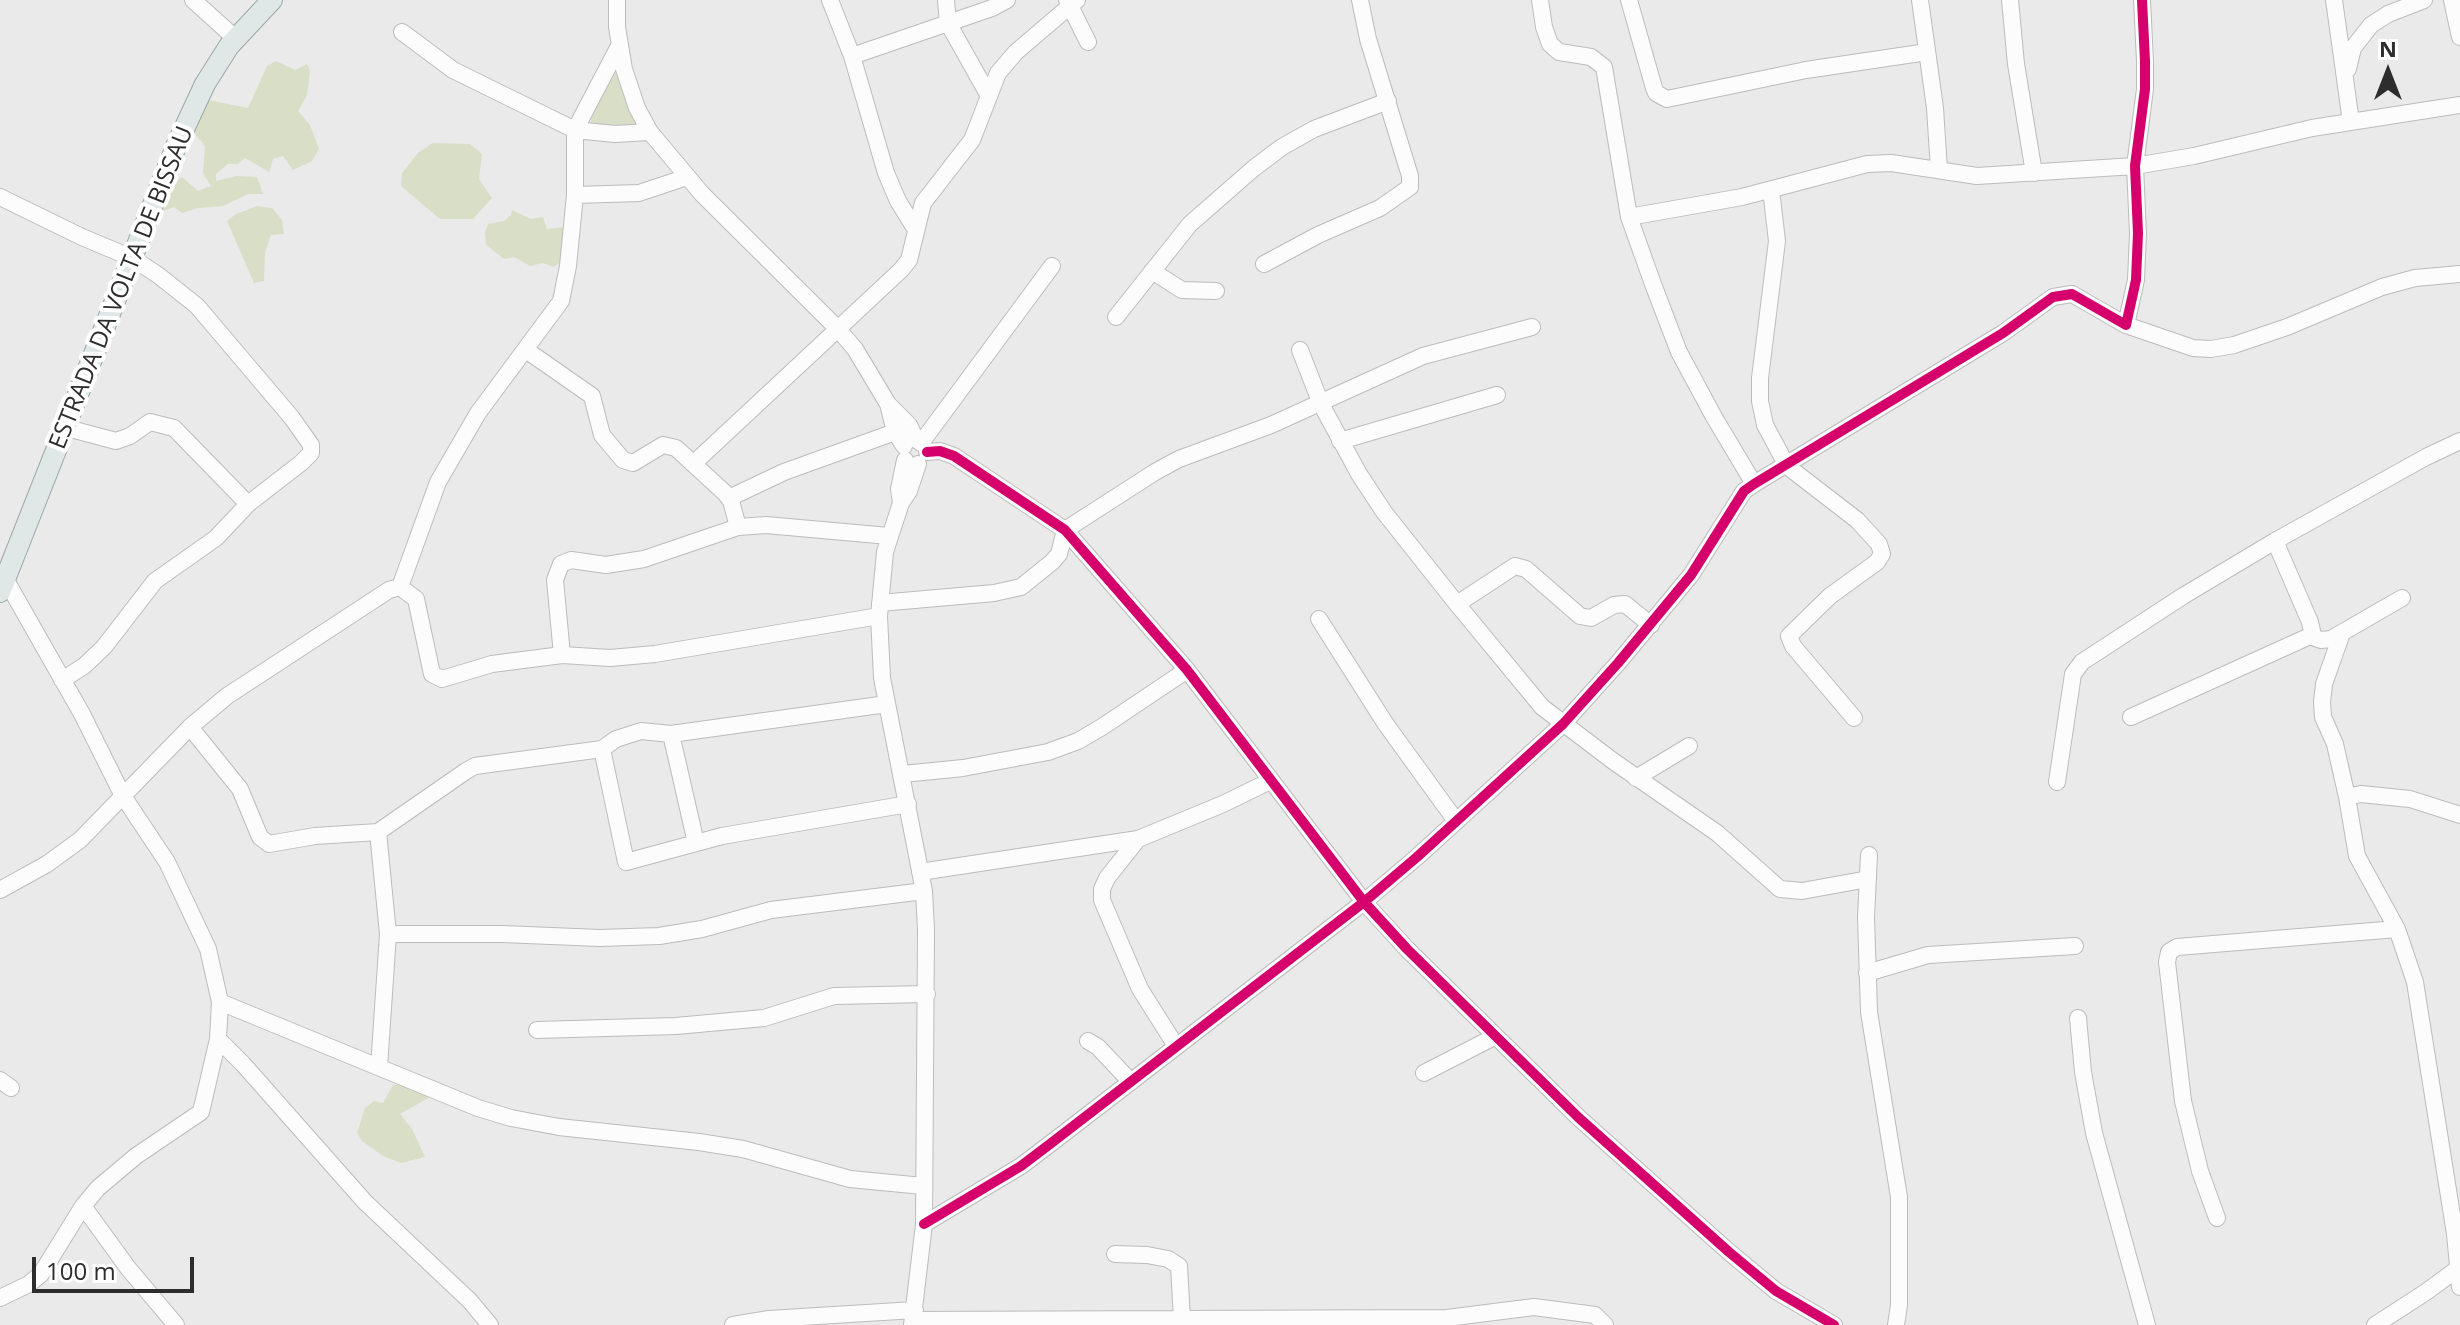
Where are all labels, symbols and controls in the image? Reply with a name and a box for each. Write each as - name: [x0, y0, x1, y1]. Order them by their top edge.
- north arrow: [2348, 32, 2428, 112]
- text: N: [2379, 33, 2397, 63]
- street label: ESTRADA DA VOLTA DE BISSAU: [44, 122, 200, 454]
- scale bar: [36, 1241, 198, 1291]
- text: 100 m: [46, 1254, 116, 1287]

